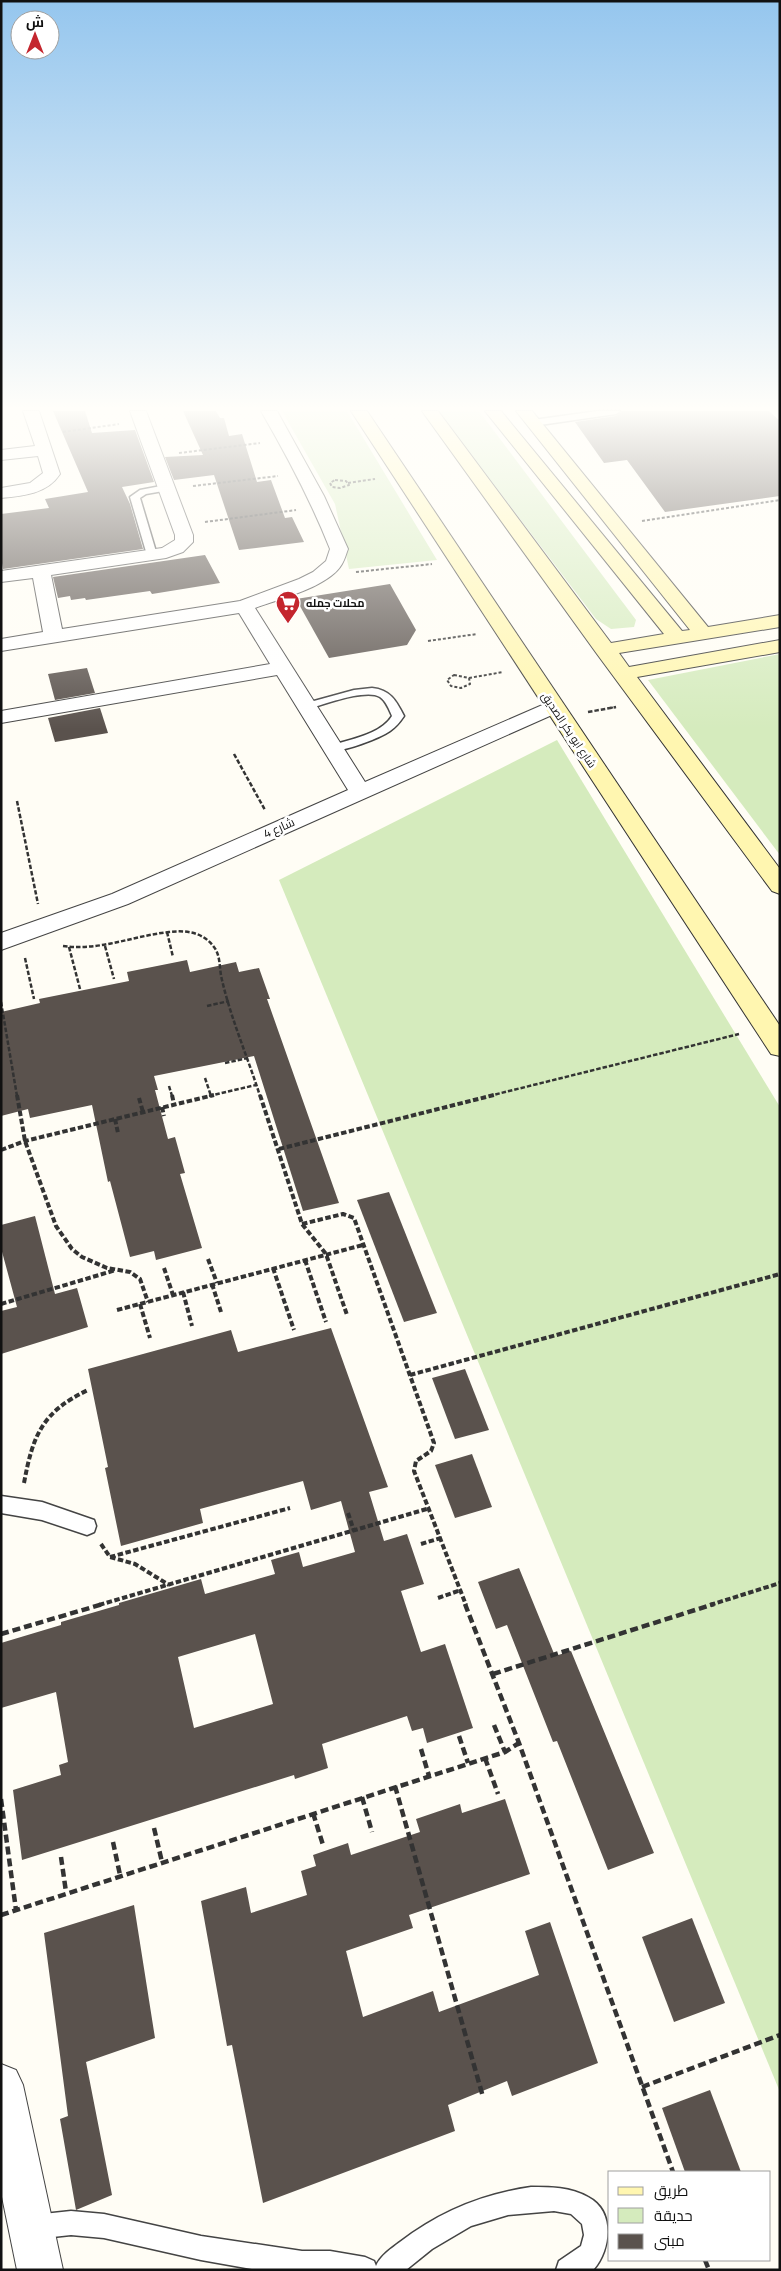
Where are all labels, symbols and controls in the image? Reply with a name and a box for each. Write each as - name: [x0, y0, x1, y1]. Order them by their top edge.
- text: ش: [26, 9, 44, 35]
- north arrow: [10, 10, 60, 60]
- supermarket icon: محلات جمله: [275, 590, 301, 624]
- place label: محلات جمله: [306, 593, 364, 613]
- street label: شارع ابو بكر الصديق: [536, 688, 602, 772]
- street label: شارع 4: [259, 810, 298, 845]
- legend: [608, 2171, 771, 2261]
- text: طريق: [654, 2176, 688, 2205]
- text: حديقة: [654, 2201, 693, 2230]
- text: مبنى: [654, 2226, 685, 2255]

